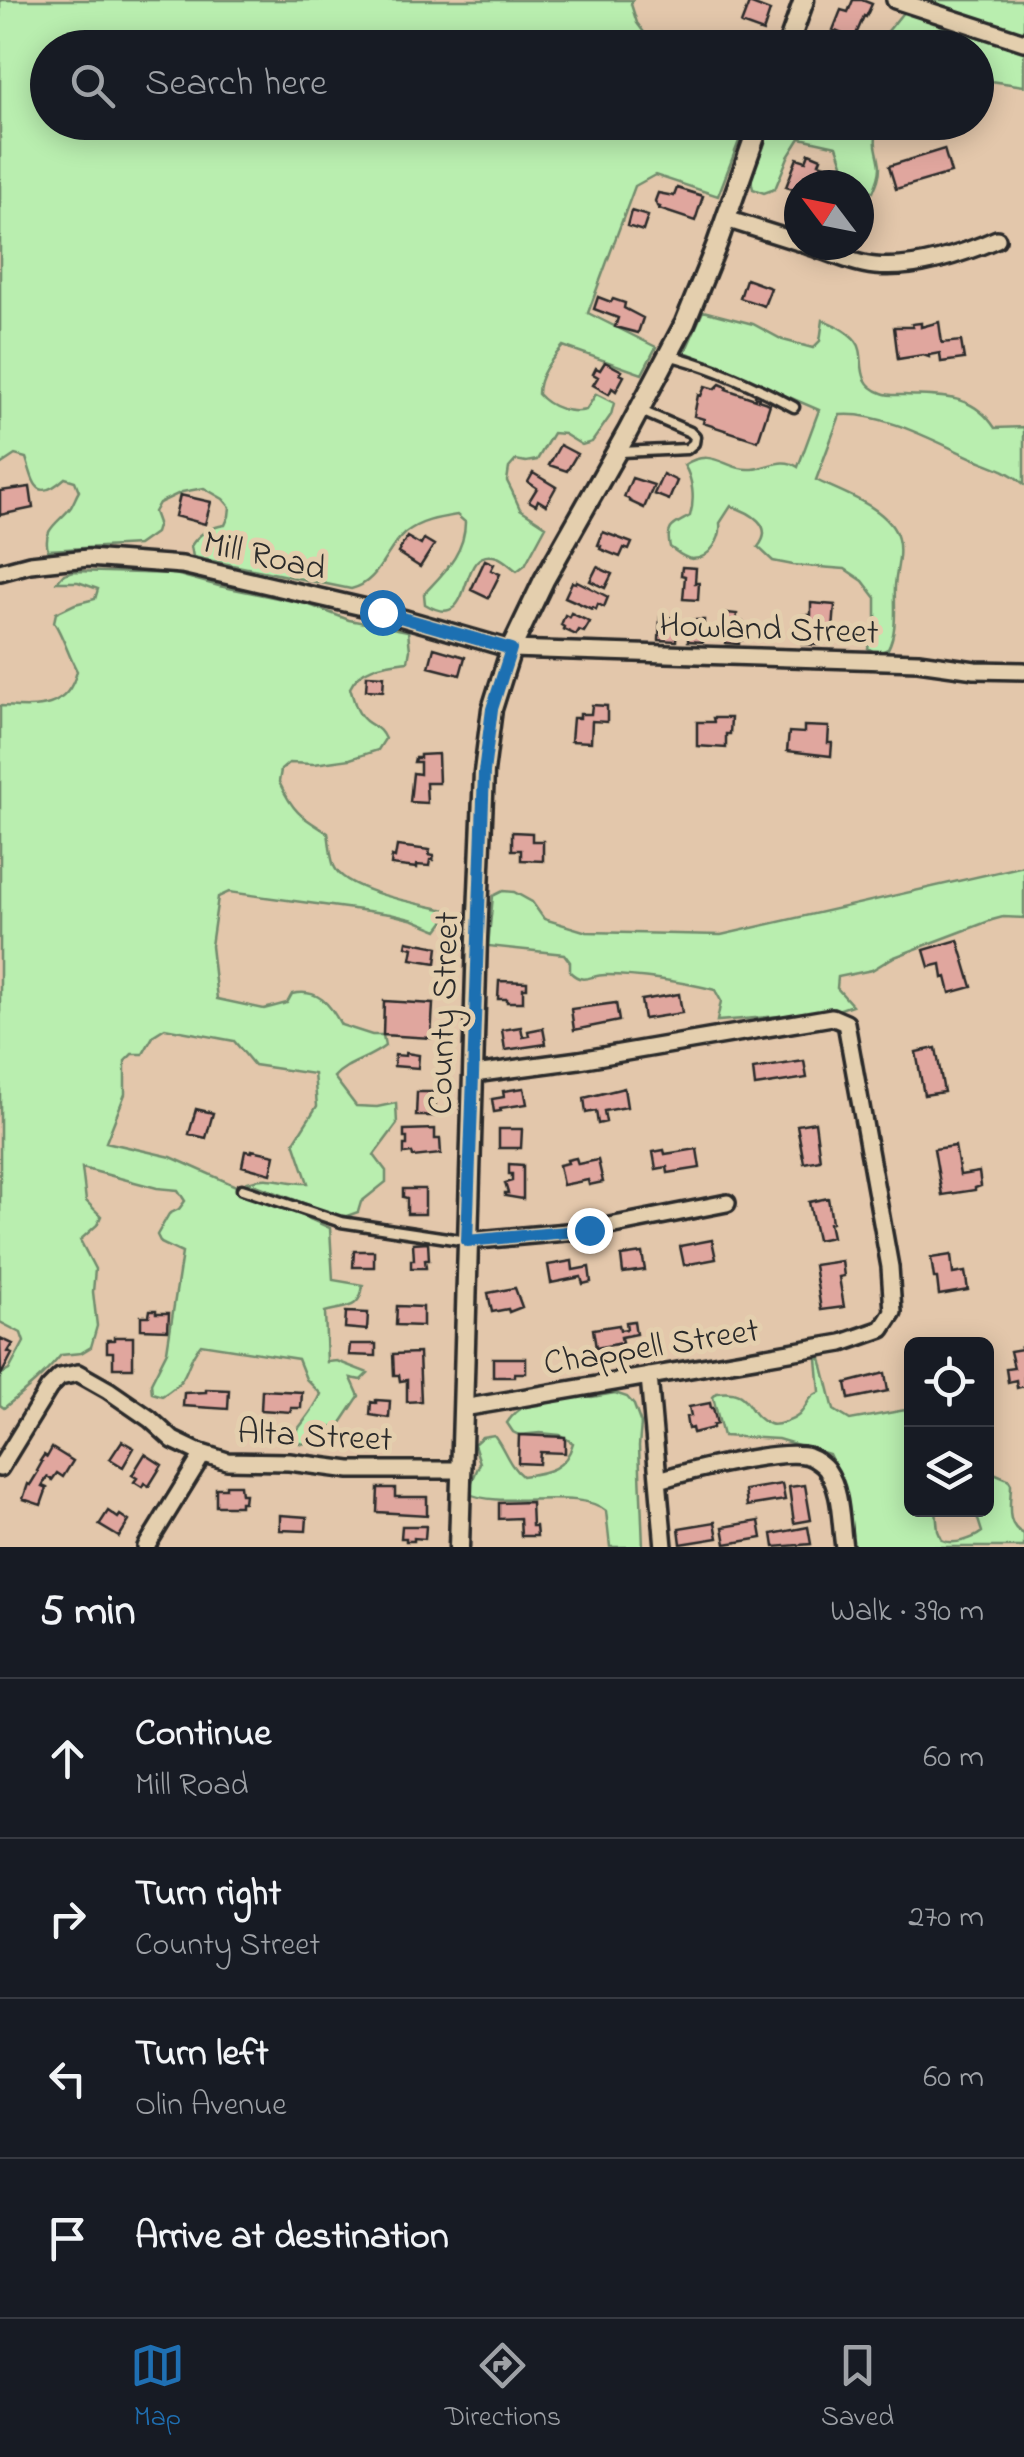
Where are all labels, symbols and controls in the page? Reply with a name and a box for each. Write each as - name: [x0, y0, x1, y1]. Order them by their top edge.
- search box: [30, 30, 994, 140]
- text: Search here: [145, 57, 327, 113]
- icon: search: [65, 58, 120, 113]
- north arrow: [784, 170, 874, 260]
- street label: Mill Road: [198, 519, 330, 596]
- route start: [360, 590, 406, 636]
- street label: Howland Street: [658, 601, 880, 660]
- street label: County Street: [416, 911, 475, 1115]
- route end: [567, 1208, 613, 1254]
- street label: Chappell Street: [540, 1306, 763, 1391]
- map controls: [904, 1337, 994, 1517]
- button: locate: [904, 1337, 994, 1427]
- street label: Alta Street: [236, 1408, 394, 1467]
- button: layers: [904, 1427, 994, 1517]
- text: 5 min: [40, 1582, 135, 1643]
- text: Walk · 390 m: [830, 1589, 984, 1636]
- text: Continue: [135, 1707, 271, 1763]
- icon: ahead: [40, 1731, 95, 1786]
- text: 60 m: [923, 1735, 984, 1782]
- text: Mill Road: [135, 1763, 249, 1810]
- text: Turn right: [135, 1867, 281, 1923]
- icon: right: [40, 1891, 95, 1946]
- text: 270 m: [908, 1895, 984, 1942]
- text: County Street: [135, 1923, 320, 1970]
- text: Turn left: [135, 2027, 268, 2083]
- icon: left: [40, 2051, 95, 2106]
- text: 60 m: [923, 2055, 984, 2102]
- text: Olin Avenue: [135, 2083, 287, 2130]
- text: Arrive at destination: [135, 2210, 449, 2266]
- icon: arrive: [40, 2211, 95, 2266]
- tab: Map: [130, 2338, 185, 2439]
- tab: Directions: [445, 2338, 561, 2439]
- tab: Saved: [821, 2338, 894, 2439]

